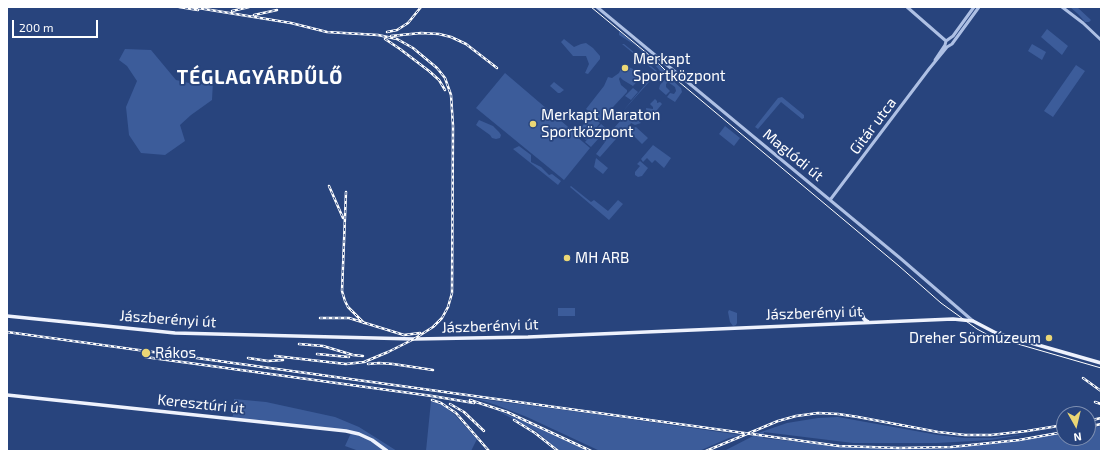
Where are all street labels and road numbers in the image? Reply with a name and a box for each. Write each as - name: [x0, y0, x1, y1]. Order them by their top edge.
- street label: Gitár utca: [846, 94, 900, 158]
- street label: Maglódi út: [759, 125, 827, 185]
- street label: Jászberényi út: [765, 302, 863, 324]
- street label: Jászberényi út: [119, 307, 217, 331]
- street label: Jászberényi út: [441, 315, 539, 337]
- street label: Keresztúri út: [157, 390, 245, 418]

